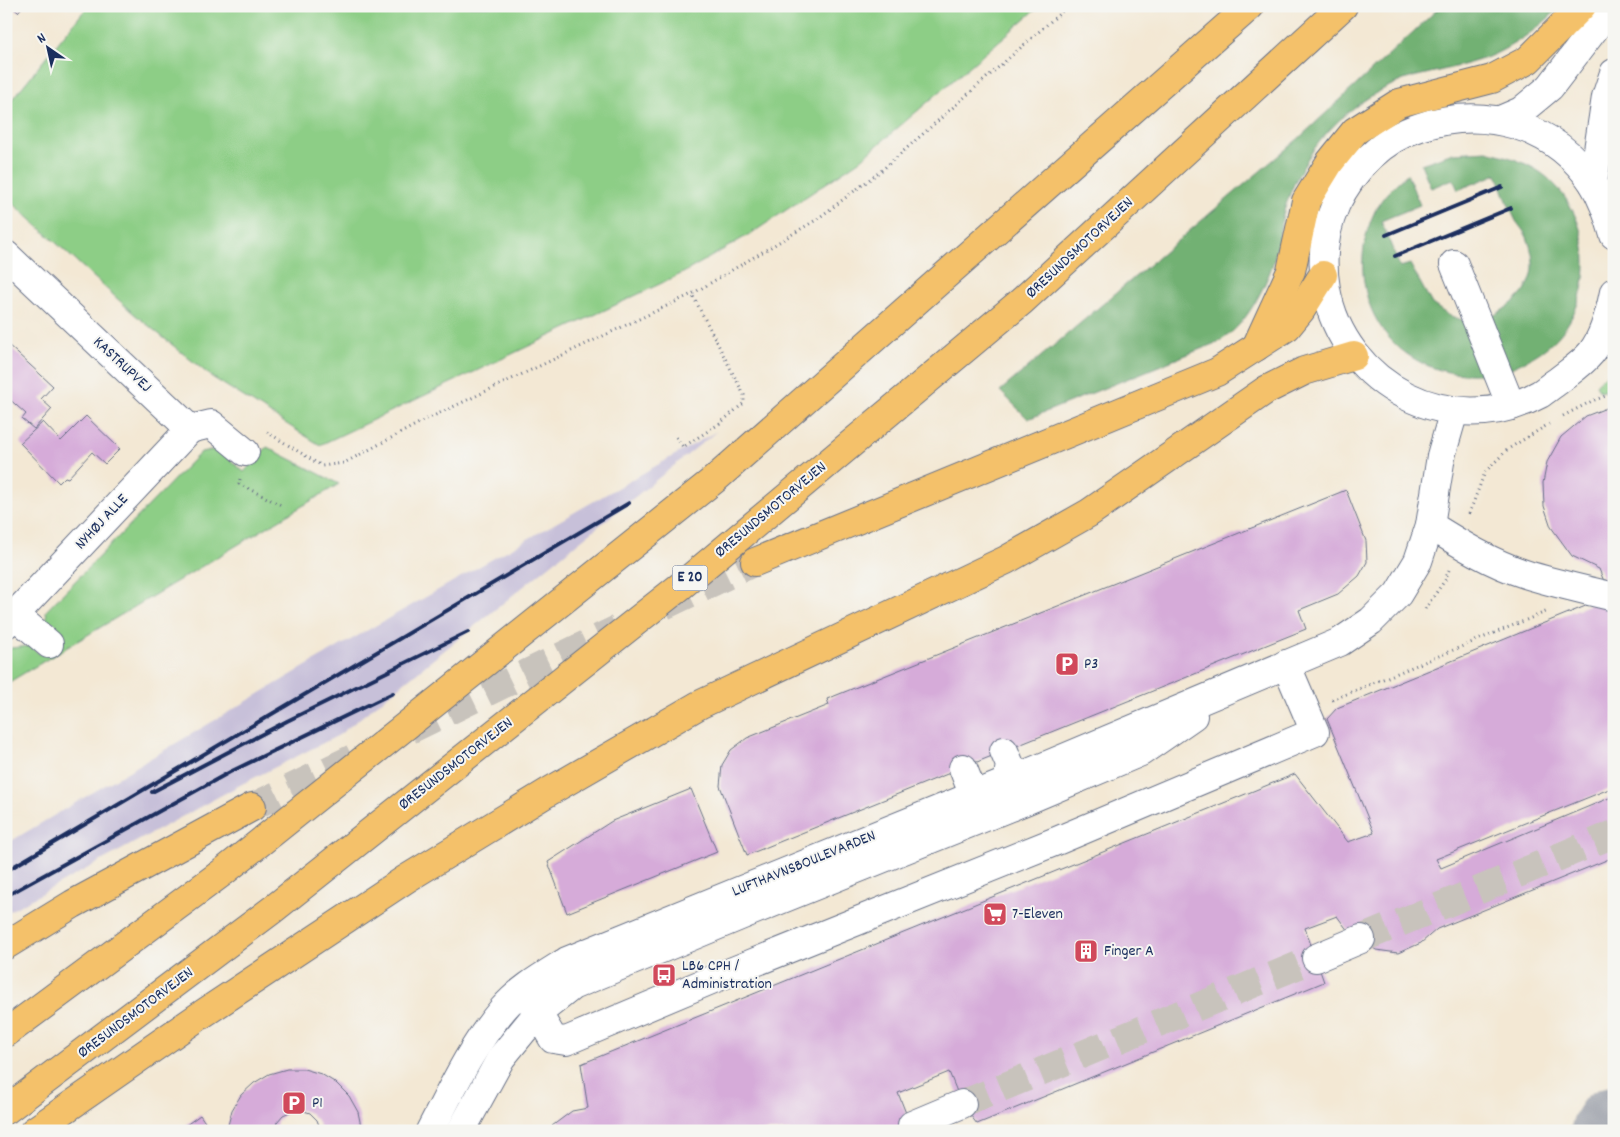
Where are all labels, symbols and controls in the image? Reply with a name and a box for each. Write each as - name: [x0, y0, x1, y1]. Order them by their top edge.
- north arrow: [22, 22, 72, 72]
- text: N: [33, 29, 50, 49]
- street label: ØRESUNDSMOTORVEJEN: [1021, 192, 1139, 304]
- street label: KASTRUPVEJ: [87, 332, 157, 398]
- street label: ØRESUNDSMOTORVEJEN: [710, 456, 832, 564]
- street label: NYHØJ ALLE: [70, 488, 135, 555]
- road number: E 20: [672, 566, 708, 590]
- parking icon: P3: [1054, 651, 1080, 677]
- place label: P3: [1084, 653, 1098, 676]
- street label: ØRESUNDSMOTORVEJEN: [394, 712, 518, 816]
- street label: LUFTHAVNSBOULEVARDEN: [729, 825, 879, 903]
- supermarket icon: 7-Eleven: [982, 901, 1008, 927]
- place label: 7-Eleven: [1012, 903, 1063, 926]
- building icon: Finger A: [1073, 938, 1099, 964]
- place label: Finger A: [1104, 940, 1154, 963]
- place label: LB6 CPH / Administration: [682, 955, 772, 996]
- street label: ØRESUNDSMOTORVEJEN: [73, 962, 199, 1064]
- bus stop icon: LB6 CPH / Administration: [651, 962, 677, 988]
- parking icon: P1: [281, 1090, 307, 1116]
- place label: P1: [312, 1092, 323, 1115]

